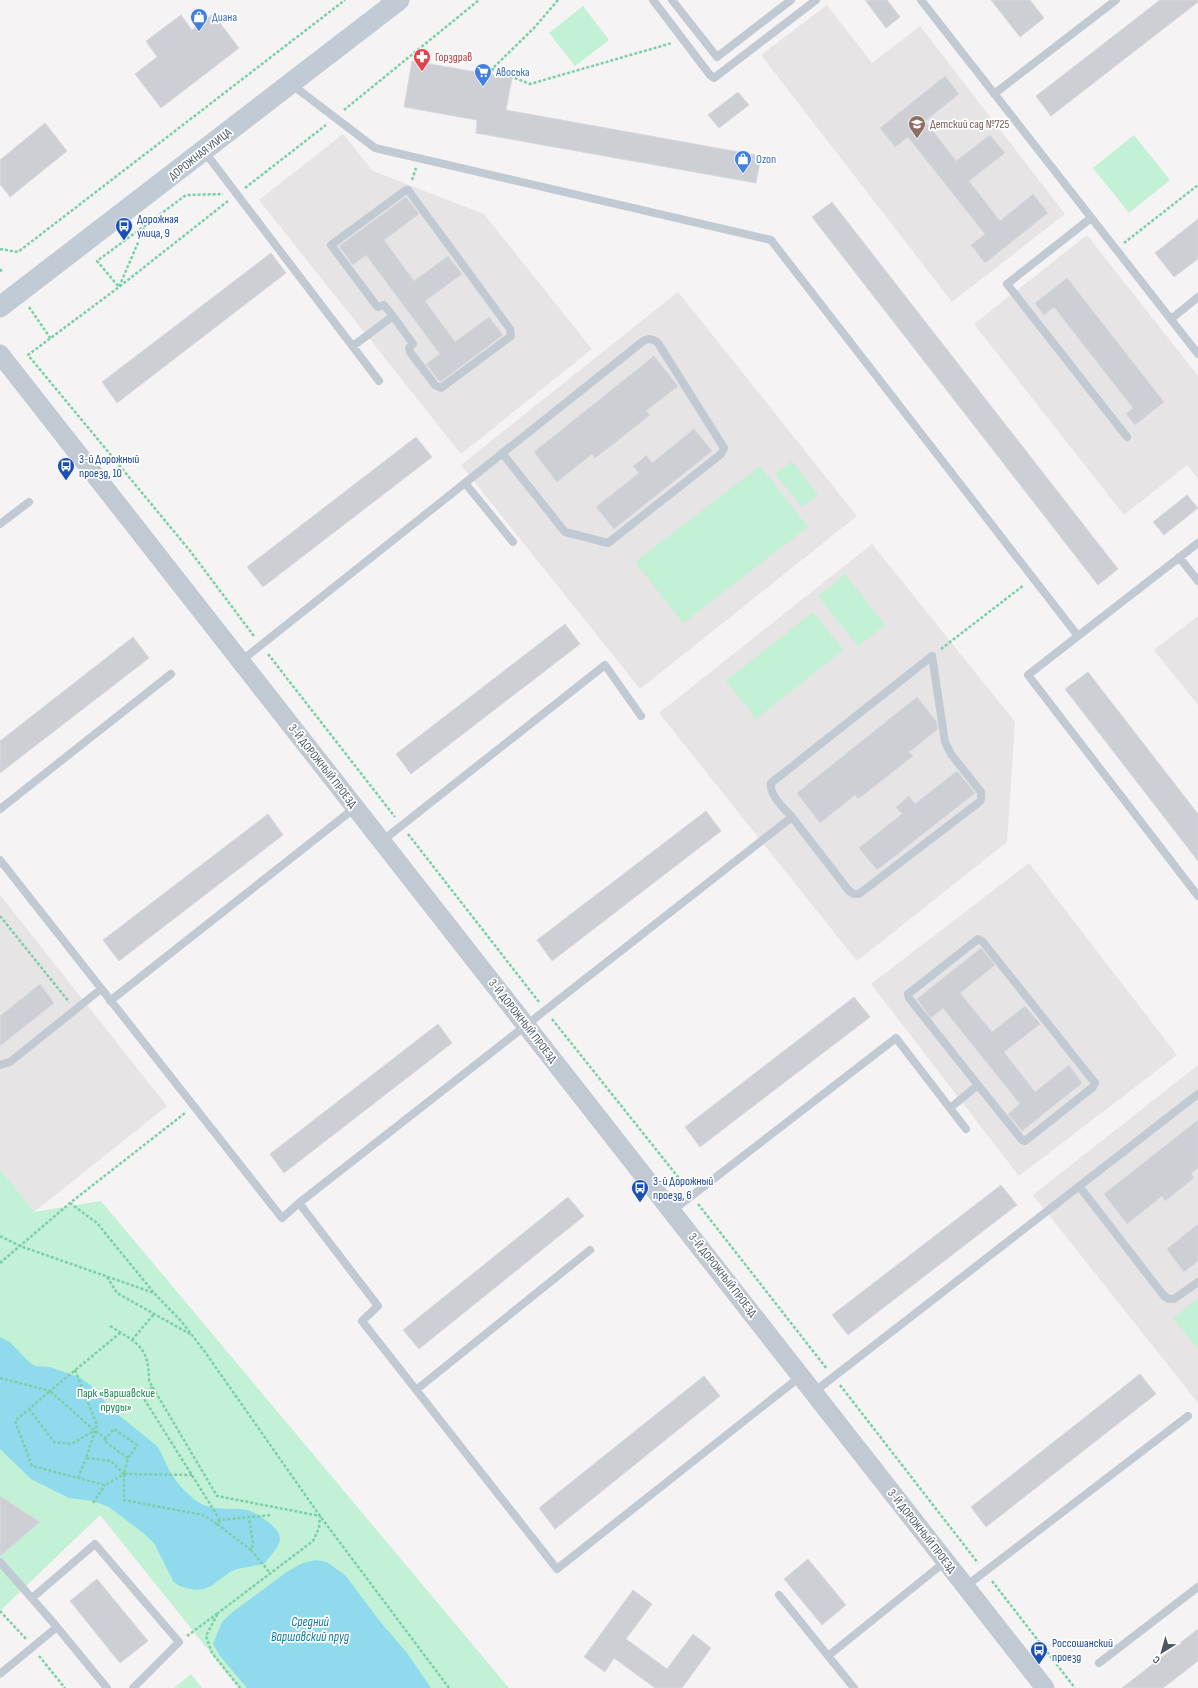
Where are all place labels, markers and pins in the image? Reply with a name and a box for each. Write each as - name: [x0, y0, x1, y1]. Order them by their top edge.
- shop icon: Диана: [189, 7, 209, 32]
- place label: Диана: [212, 10, 237, 25]
- pharmacy icon: Горздрав: [412, 47, 432, 72]
- place label: Горздрав: [435, 50, 472, 65]
- supermarket icon: Авоська: [473, 62, 493, 87]
- place label: Авоська: [495, 65, 530, 80]
- school or university icon: Детский сад №725: [907, 114, 927, 139]
- place label: Детский сад №725: [930, 117, 1009, 132]
- shop icon: Ozon: [733, 149, 753, 174]
- place label: Ozon: [756, 152, 776, 167]
- place label: Дорожная улица, 9: [137, 212, 179, 241]
- bus stop icon: Дорожная улица, 9: [114, 216, 134, 241]
- place label: 3-й Дорожный проезд, 10: [79, 452, 139, 481]
- bus stop icon: 3-й Дорожный проезд, 10: [56, 456, 76, 481]
- place label: 3-й Дорожный проезд, 6: [653, 1174, 713, 1203]
- bus stop icon: 3-й Дорожный проезд, 6: [630, 1178, 650, 1203]
- place label: Россошанский проезд: [1052, 1636, 1113, 1665]
- bus stop icon: Россошанский проезд: [1029, 1640, 1049, 1665]

